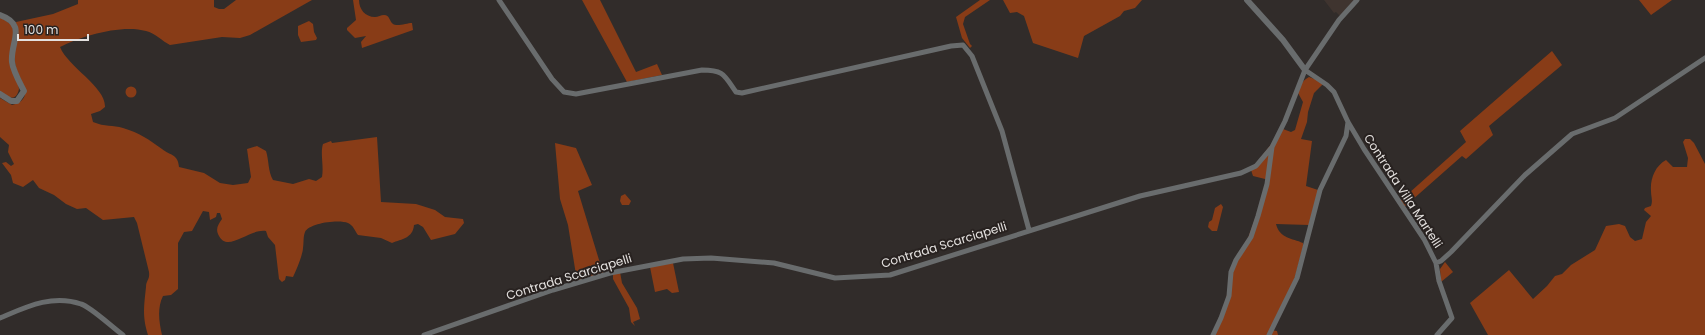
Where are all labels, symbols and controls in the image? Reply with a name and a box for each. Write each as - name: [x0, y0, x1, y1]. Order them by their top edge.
- scale bar: [18, 16, 88, 42]
- text: 100 m: [24, 21, 58, 38]
- street label: Contrada Villa Martelli: [1360, 130, 1447, 251]
- street label: Contrada Scarciapelli: [879, 217, 1009, 272]
- street label: Contrada Scarciapelli: [504, 249, 634, 304]

